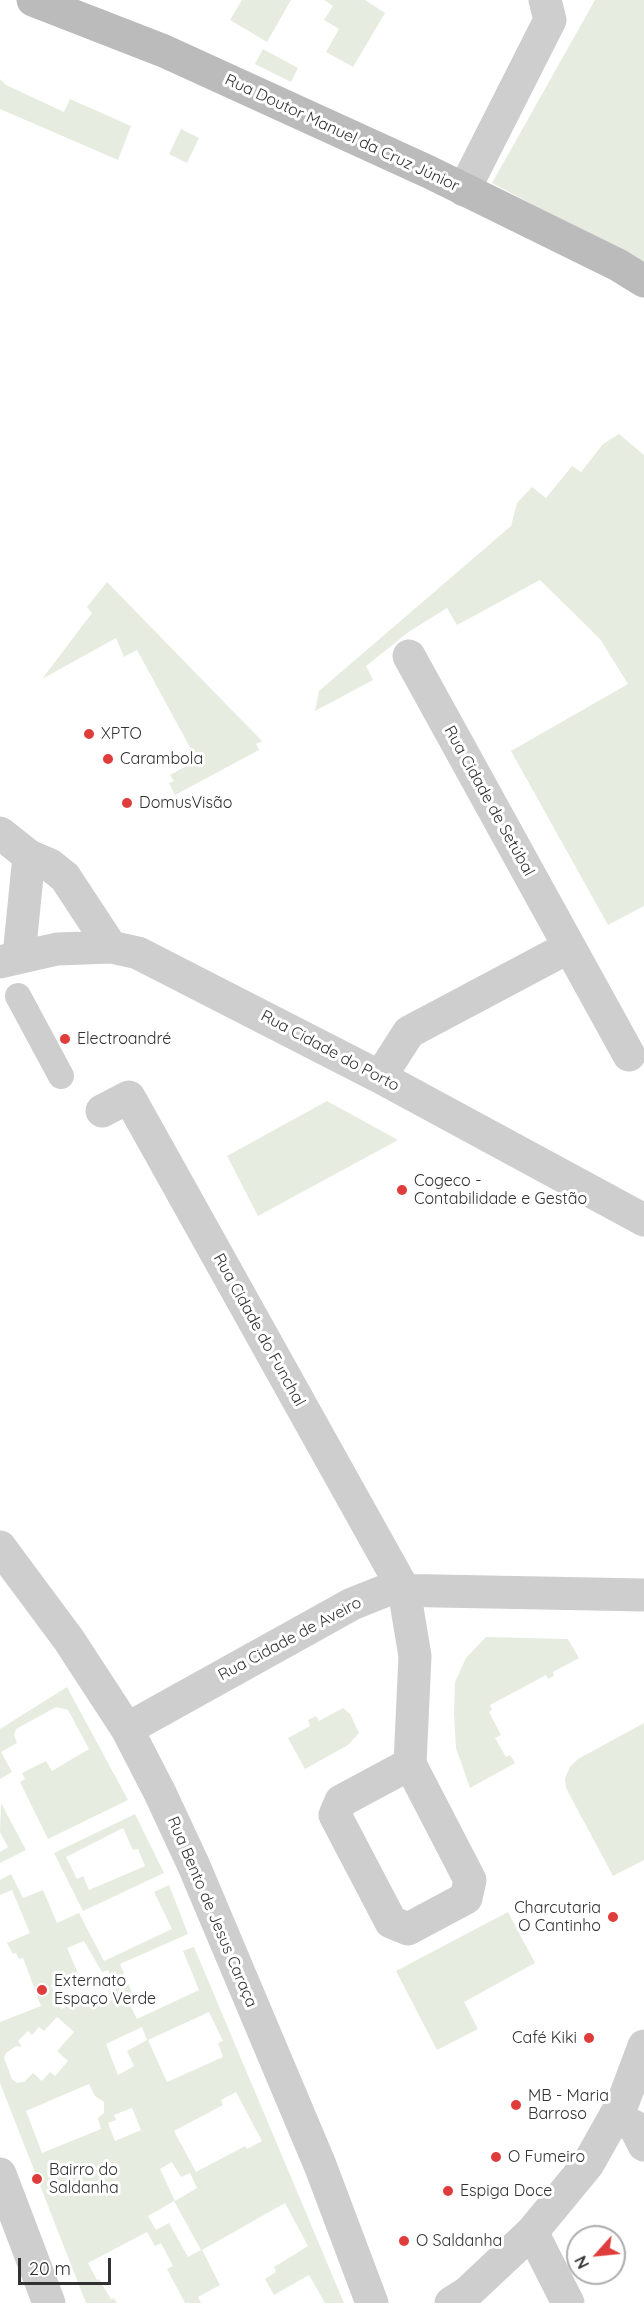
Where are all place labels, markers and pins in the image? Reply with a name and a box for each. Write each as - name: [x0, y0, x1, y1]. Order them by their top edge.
- place label: XPTO: [101, 724, 142, 744]
- marker: XPTO: [82, 727, 96, 741]
- place label: Carambola: [120, 749, 203, 769]
- marker: Carambola: [101, 752, 115, 766]
- place label: DomusVisão: [139, 793, 232, 813]
- marker: DomusVisão: [120, 796, 134, 810]
- place label: Electroandré: [77, 1029, 171, 1049]
- marker: Electroandré: [58, 1032, 72, 1046]
- place label: Cogeco - Contabilidade e Gestão: [414, 1171, 587, 1209]
- marker: Cogeco - Contabilidade e Gestão: [395, 1183, 409, 1197]
- place label: Charcutaria O Cantinho: [514, 1898, 601, 1936]
- marker: Charcutaria O Cantinho: [606, 1910, 620, 1924]
- place label: Externato Espaço Verde: [54, 1971, 156, 2009]
- marker: Externato Espaço Verde: [35, 1983, 49, 1997]
- place label: Café Kiki: [512, 2028, 577, 2048]
- marker: Café Kiki: [582, 2031, 596, 2045]
- place label: MB - Maria Barroso: [528, 2086, 609, 2124]
- marker: MB - Maria Barroso: [509, 2098, 523, 2112]
- place label: O Fumeiro: [508, 2147, 585, 2167]
- marker: O Fumeiro: [489, 2150, 503, 2164]
- place label: Bairro do Saldanha: [49, 2160, 119, 2198]
- marker: Bairro do Saldanha: [30, 2172, 44, 2186]
- place label: Espiga Doce: [460, 2181, 552, 2201]
- marker: Espiga Doce: [441, 2184, 455, 2198]
- place label: O Saldanha: [416, 2231, 502, 2251]
- marker: O Saldanha: [397, 2234, 411, 2248]

